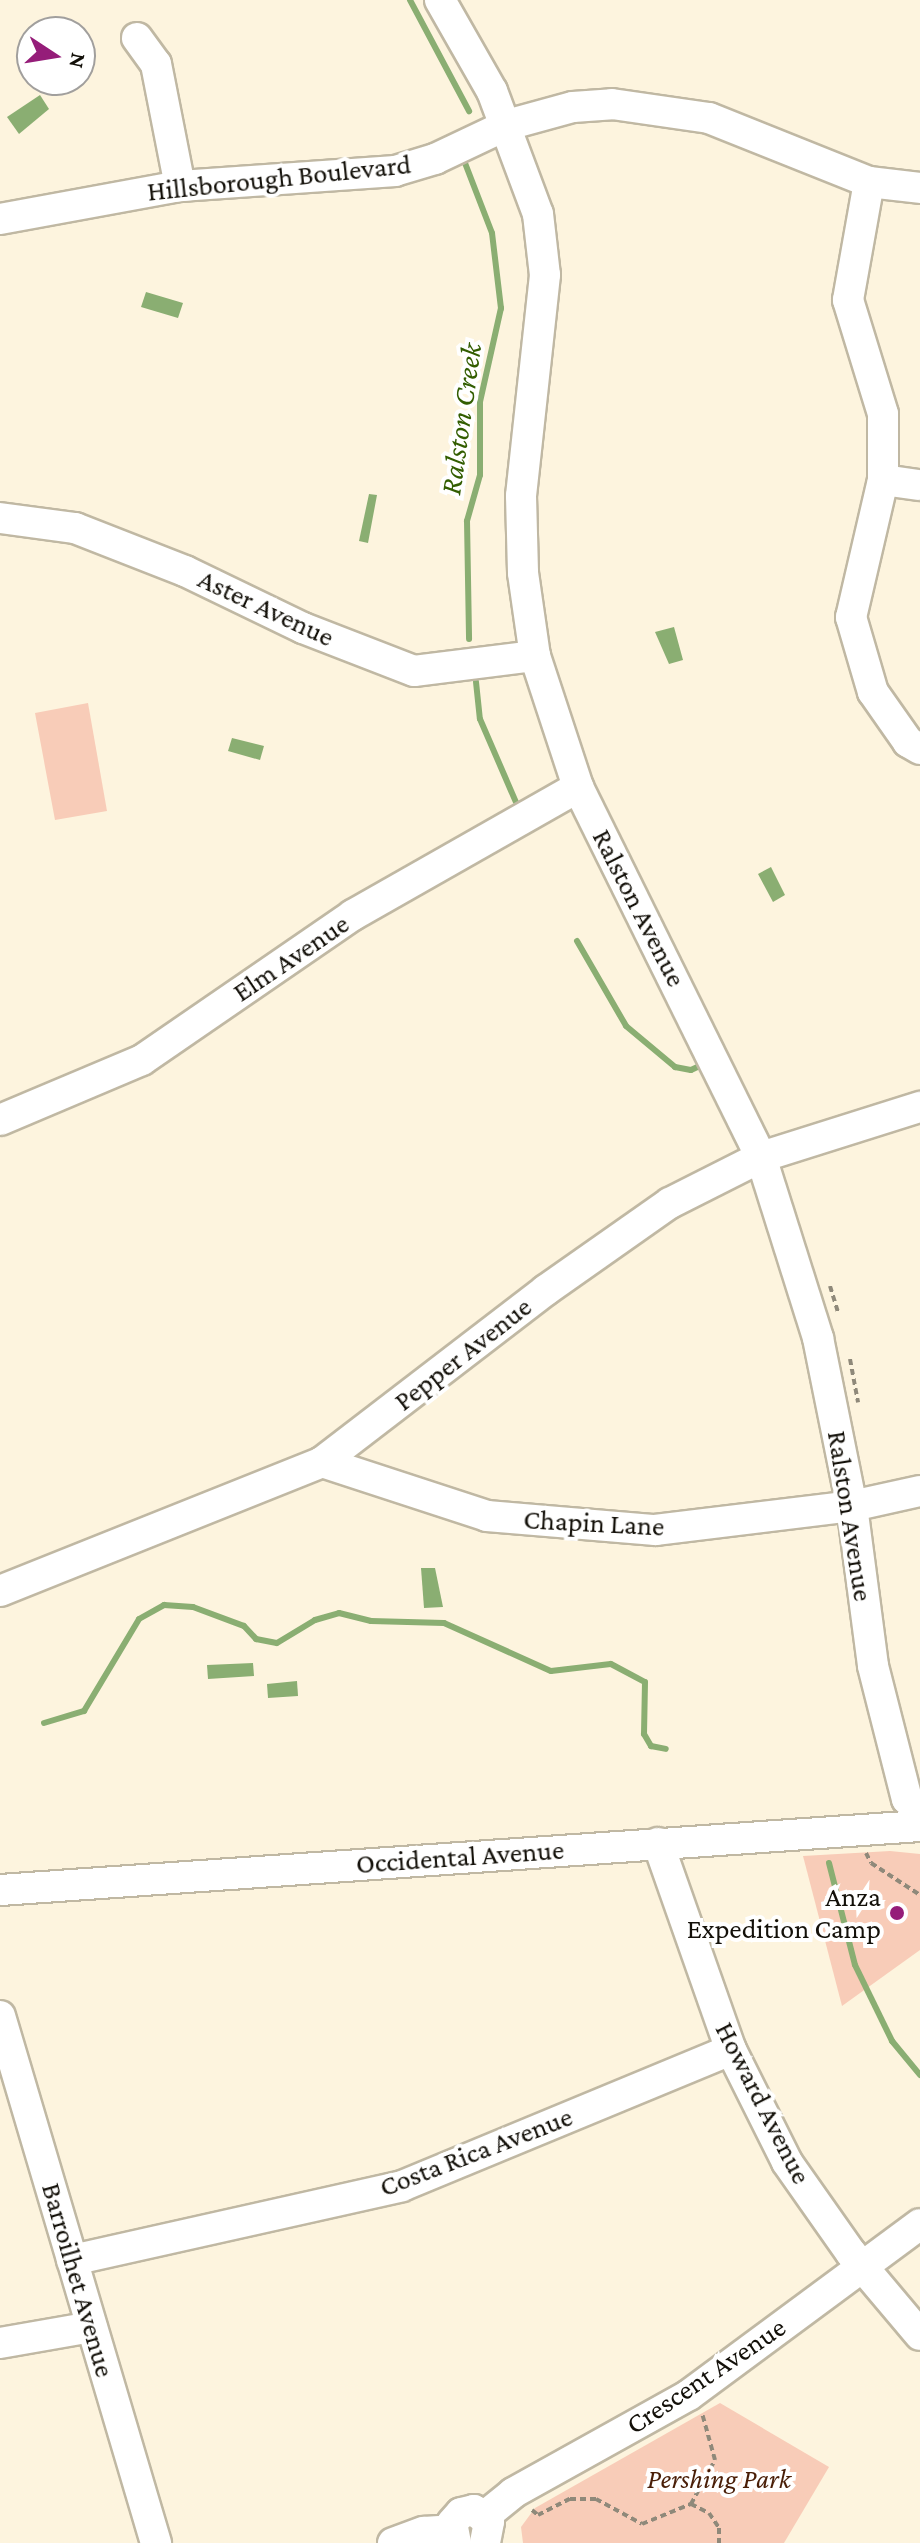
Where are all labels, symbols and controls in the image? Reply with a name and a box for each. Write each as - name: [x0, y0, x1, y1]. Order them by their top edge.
- north arrow: [16, 16, 96, 96]
- text: N: [64, 51, 92, 71]
- street label: Hillsborough Boulevard: [146, 147, 412, 209]
- water label: Ralston Creek: [433, 341, 489, 497]
- street label: Aster Avenue: [193, 562, 339, 654]
- street label: Ralston Avenue: [585, 824, 693, 992]
- street label: Elm Avenue: [227, 907, 355, 1009]
- street label: Pepper Avenue: [388, 1290, 538, 1418]
- street label: Ralston Avenue: [820, 1428, 880, 1604]
- street label: Chapin Lane: [523, 1503, 665, 1543]
- street label: Occidental Avenue: [355, 1833, 565, 1881]
- place label: Anza Expedition Camp: [687, 1880, 881, 1946]
- marker: Anza Expedition Camp: [888, 1904, 906, 1922]
- street label: Howard Avenue: [708, 2016, 818, 2190]
- street label: Costa Rica Avenue: [375, 2100, 577, 2204]
- street label: Barroilhet Avenue: [34, 2179, 122, 2381]
- street label: Crescent Avenue: [620, 2310, 792, 2442]
- park label: Pershing Park: [647, 2462, 791, 2496]

